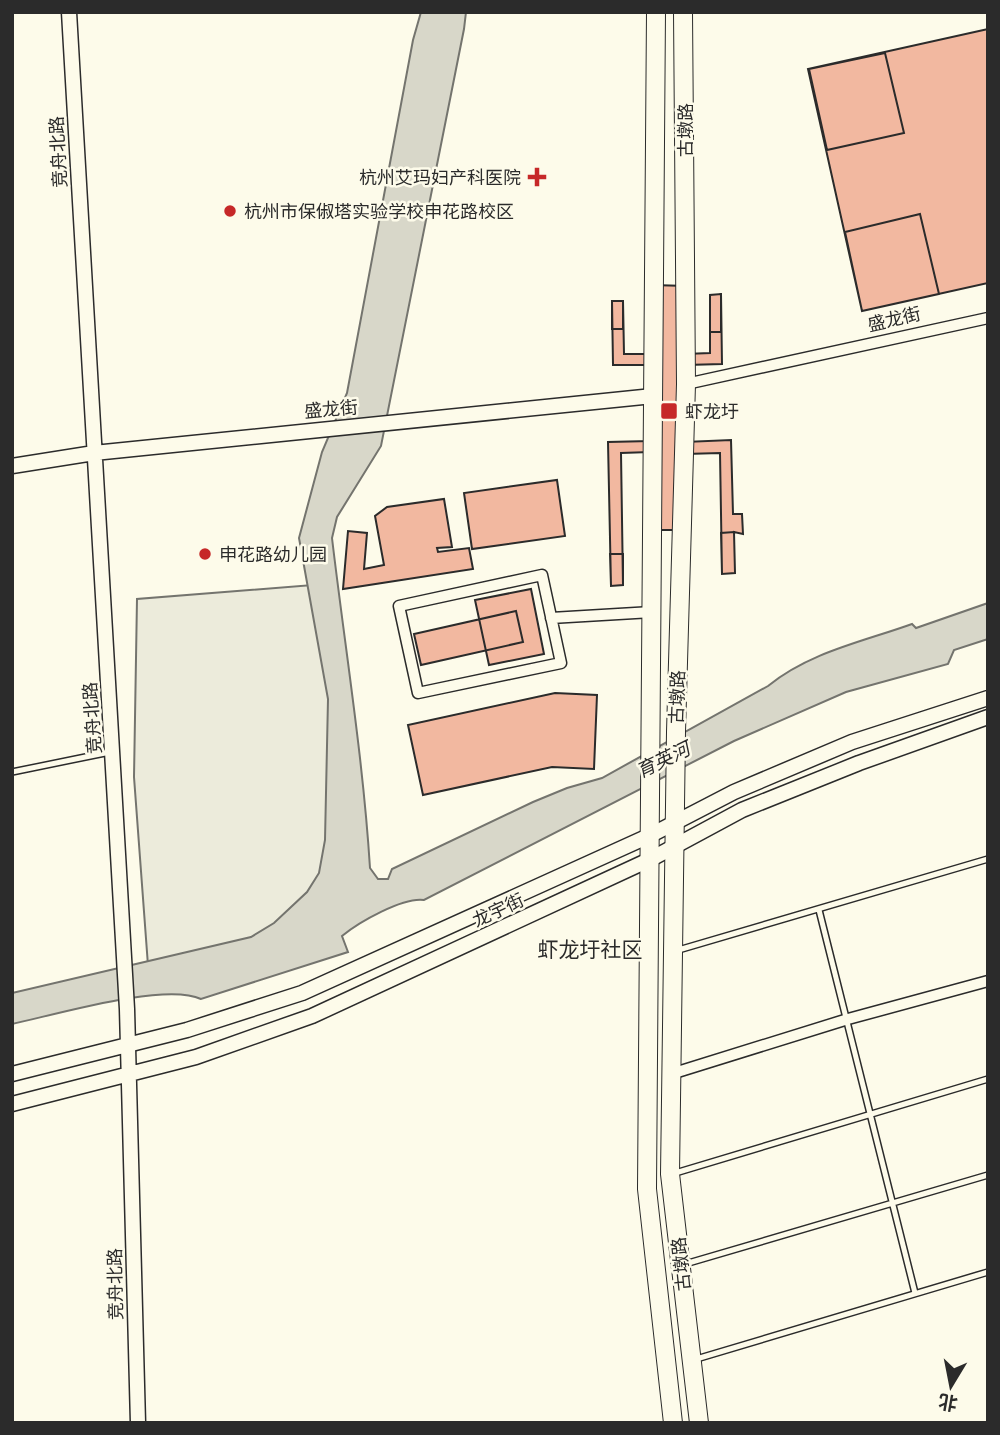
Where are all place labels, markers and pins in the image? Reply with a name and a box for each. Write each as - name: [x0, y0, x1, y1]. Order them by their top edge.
- place label: 杭州艾玛妇产科医院: [359, 167, 521, 188]
- marker: 杭州艾玛妇产科医院: [527, 167, 547, 187]
- place label: 杭州市保俶塔实验学校申花路校区: [244, 201, 514, 222]
- marker: 杭州市保俶塔实验学校申花路校区: [222, 203, 238, 219]
- marker: 虾龙圩: [659, 401, 679, 421]
- place label: 虾龙圩: [685, 401, 739, 422]
- place label: 申花路幼儿园: [219, 544, 327, 565]
- marker: 申花路幼儿园: [197, 546, 213, 562]

